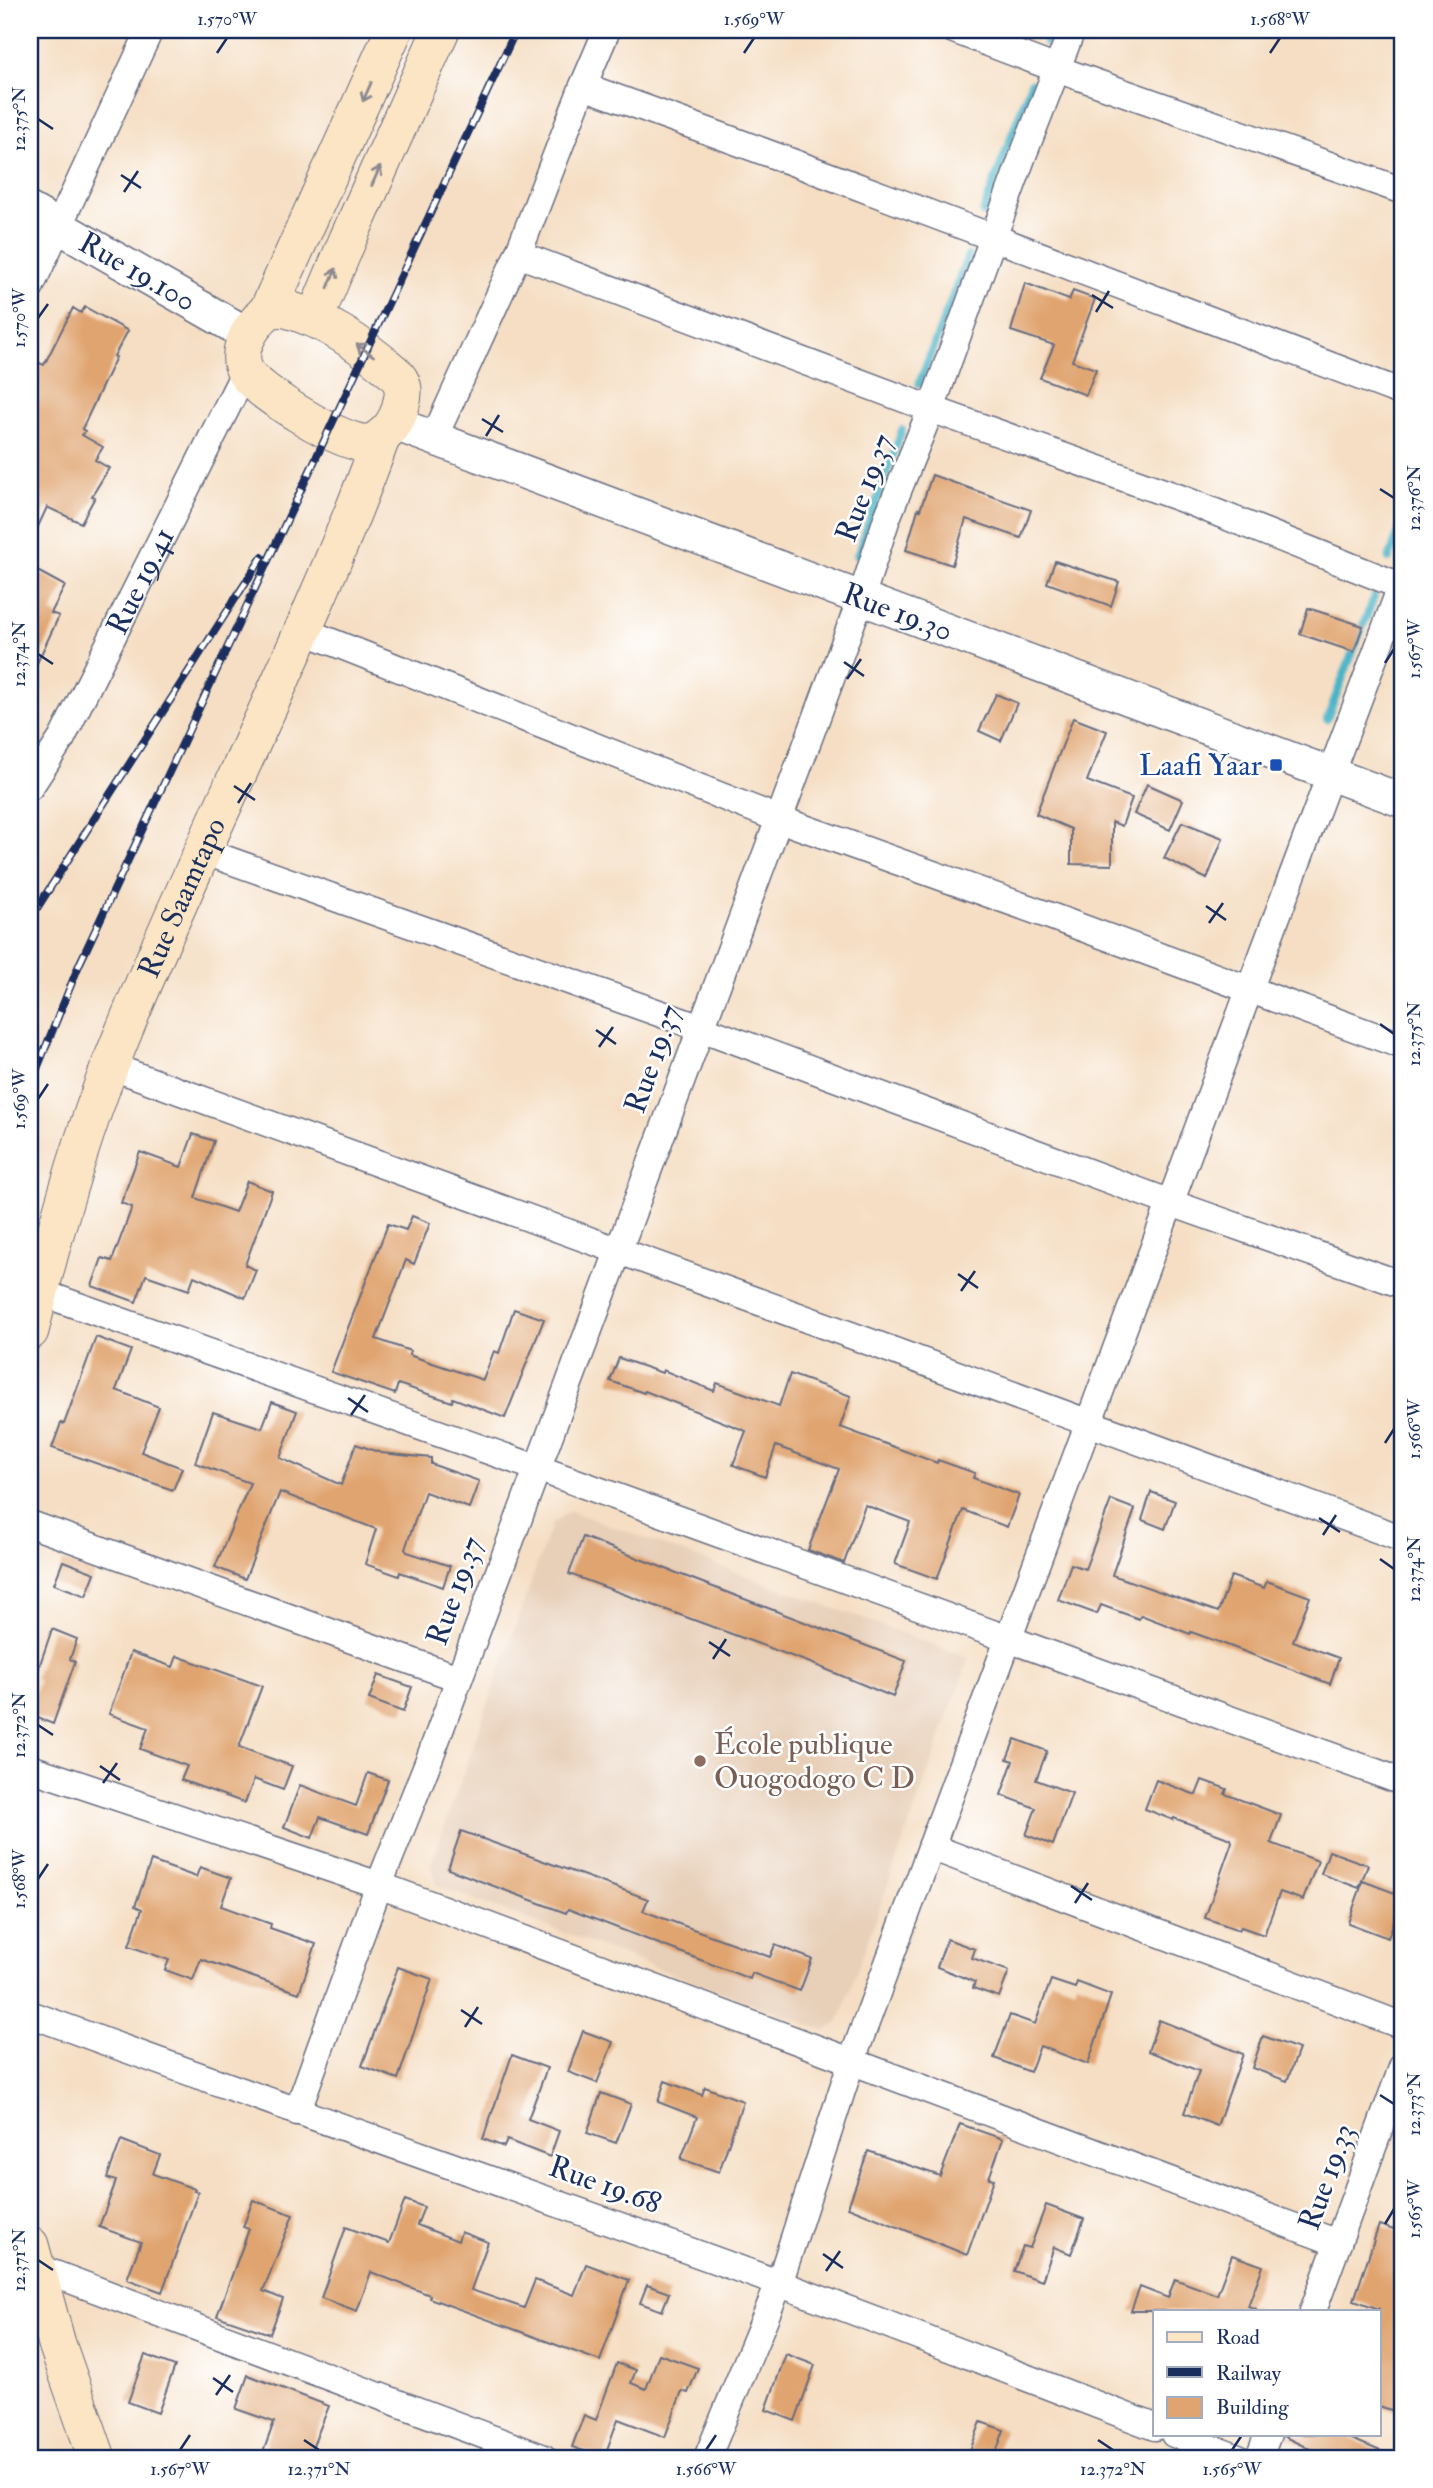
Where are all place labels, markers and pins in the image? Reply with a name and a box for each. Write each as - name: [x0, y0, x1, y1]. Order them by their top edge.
- place label: Laafi Yaar: [1139, 747, 1262, 784]
- marker: Laafi Yaar: [1268, 757, 1284, 773]
- place label: École publique Ouogodogo C D: [714, 1725, 915, 1797]
- marker: École publique Ouogodogo C D: [692, 1753, 708, 1769]

